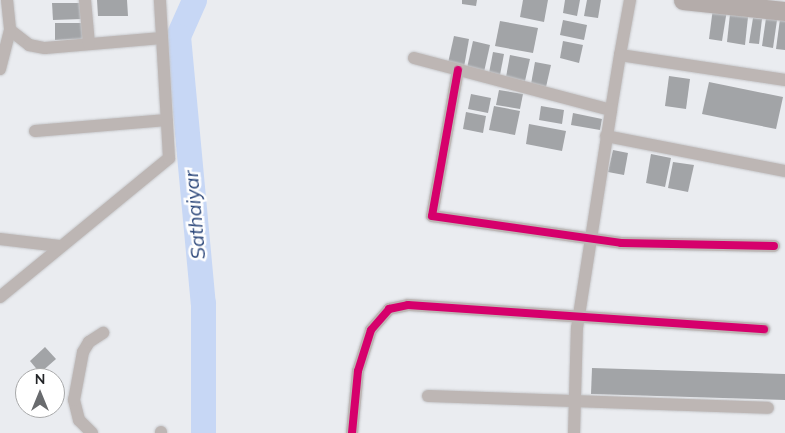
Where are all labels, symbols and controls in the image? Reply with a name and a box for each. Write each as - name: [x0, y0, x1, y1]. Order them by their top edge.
- water label: Sathaiyar: [178, 169, 210, 261]
- north arrow: [15, 368, 65, 418]
- text: N: [35, 370, 45, 388]

